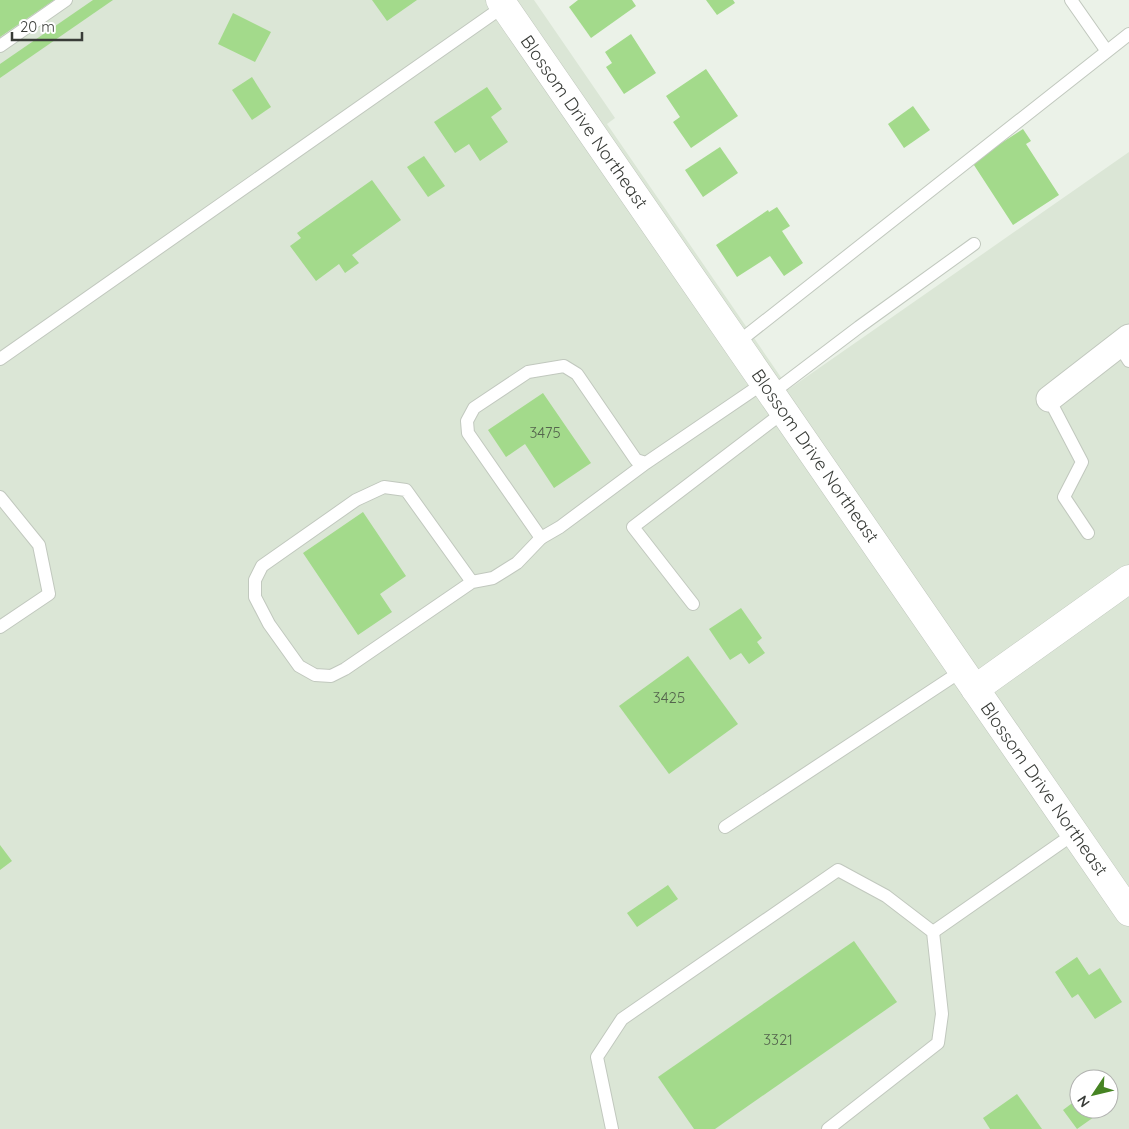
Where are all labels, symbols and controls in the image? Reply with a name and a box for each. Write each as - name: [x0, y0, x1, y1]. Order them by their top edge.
- scale bar: [12, 10, 82, 42]
- text: 20 m: [20, 17, 55, 36]
- street label: Blossom Drive Northeast: [516, 30, 653, 213]
- street label: Blossom Drive Northeast: [747, 364, 884, 547]
- house number: 3475: [529, 423, 561, 442]
- house number: 3425: [653, 688, 685, 707]
- street label: Blossom Drive Northeast: [976, 697, 1113, 880]
- house number: 3321: [763, 1030, 793, 1049]
- north arrow: [1069, 1069, 1119, 1119]
- text: N: [1073, 1092, 1094, 1111]

